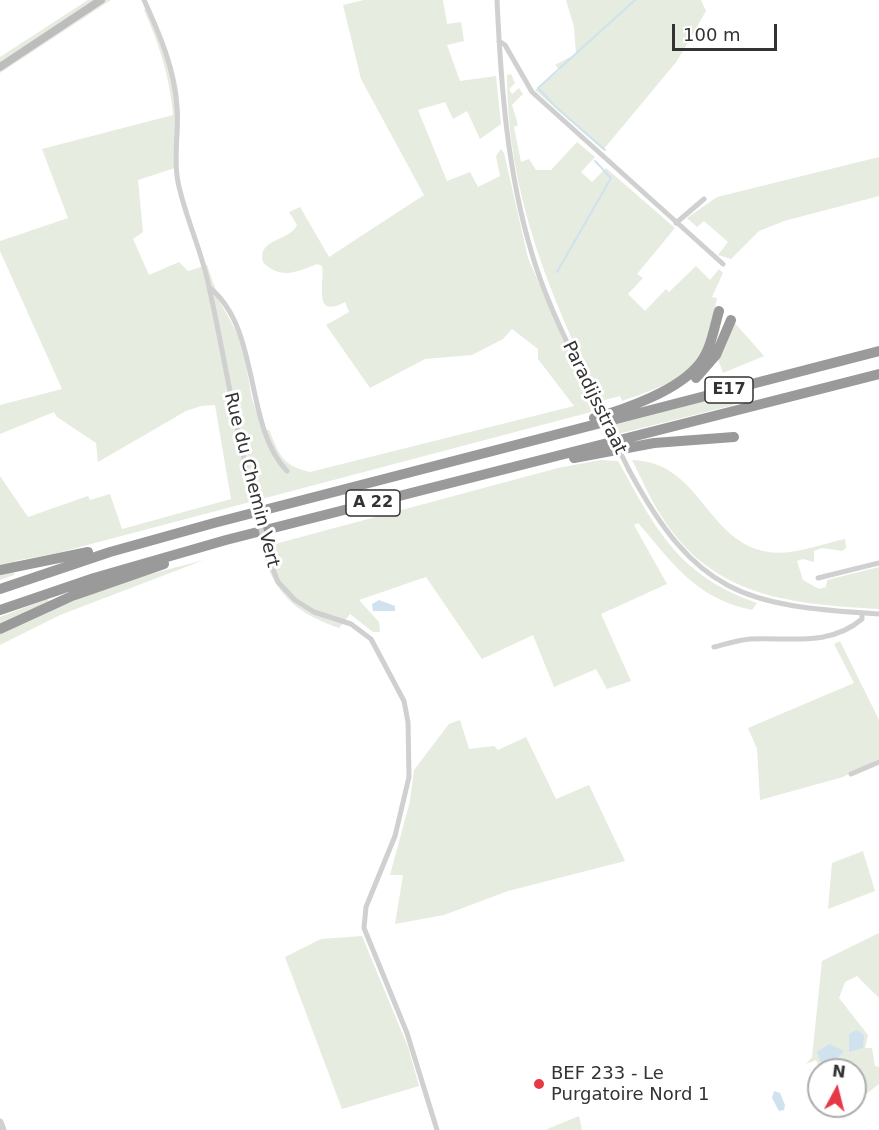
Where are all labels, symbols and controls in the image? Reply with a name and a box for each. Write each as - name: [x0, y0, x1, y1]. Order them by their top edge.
- scale bar: [675, 12, 780, 50]
- text: 100 m: [683, 24, 741, 45]
- street label: Paradijsstraat: [557, 338, 631, 458]
- road number: E17: [705, 377, 753, 403]
- street label: Rue du Chemin Vert: [219, 390, 283, 570]
- road number: A 22: [346, 490, 400, 516]
- north arrow: [807, 1058, 867, 1118]
- text: N: [831, 1061, 847, 1082]
- place label: BEF 233 - Le Purgatoire Nord 1: [551, 1063, 710, 1106]
- marker: BEF 233 - Le Purgatoire Nord 1: [532, 1077, 546, 1091]

